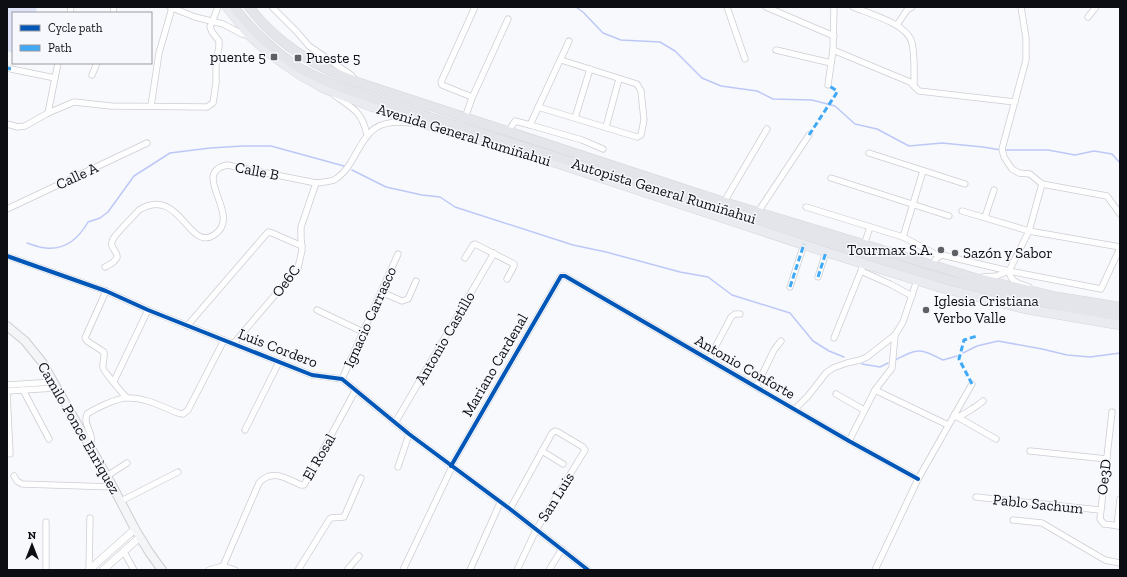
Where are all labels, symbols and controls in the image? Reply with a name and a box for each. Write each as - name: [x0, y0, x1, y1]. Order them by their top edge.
- legend: [12, 12, 152, 64]
- text: Cycle path: [48, 21, 103, 35]
- text: Path: [48, 41, 72, 55]
- place label: puente 5: [210, 48, 266, 66]
- place label: Pueste 5: [306, 49, 361, 67]
- marker: puente 5: [269, 52, 279, 62]
- marker: Pueste 5: [293, 53, 303, 63]
- street label: Avenida General Rumiñahui: [375, 100, 553, 170]
- street label: Autopista General Rumiñahui: [570, 154, 758, 228]
- street label: Calle A: [53, 158, 101, 194]
- street label: Calle B: [233, 158, 281, 184]
- place label: Tourmax S.A.: [847, 241, 933, 259]
- place label: Sazón y Sabor: [963, 244, 1053, 262]
- marker: Tourmax S.A.: [936, 245, 946, 255]
- marker: Sazón y Sabor: [950, 248, 960, 258]
- street label: Oe6C: [268, 261, 304, 301]
- street label: Ignacio Carrasco: [340, 263, 400, 370]
- street label: Antonio Castillo: [411, 288, 479, 388]
- place label: Iglesia Cristiana Verbo Valle: [933, 292, 1039, 327]
- marker: Iglesia Cristiana Verbo Valle: [921, 305, 931, 315]
- street label: Mariano Cardenal: [458, 310, 532, 420]
- street label: Luis Cordero: [236, 325, 321, 371]
- street label: Antonio Conforte: [692, 331, 798, 403]
- street label: Camilo Ponce Enrìquez: [34, 359, 124, 497]
- street label: El Rosal: [299, 431, 339, 483]
- street label: Oe3D: [1093, 458, 1115, 496]
- street label: San Luis: [534, 469, 578, 525]
- street label: Pablo Sachum: [992, 490, 1084, 518]
- north arrow: [12, 525, 52, 565]
- text: N: [28, 529, 37, 542]

